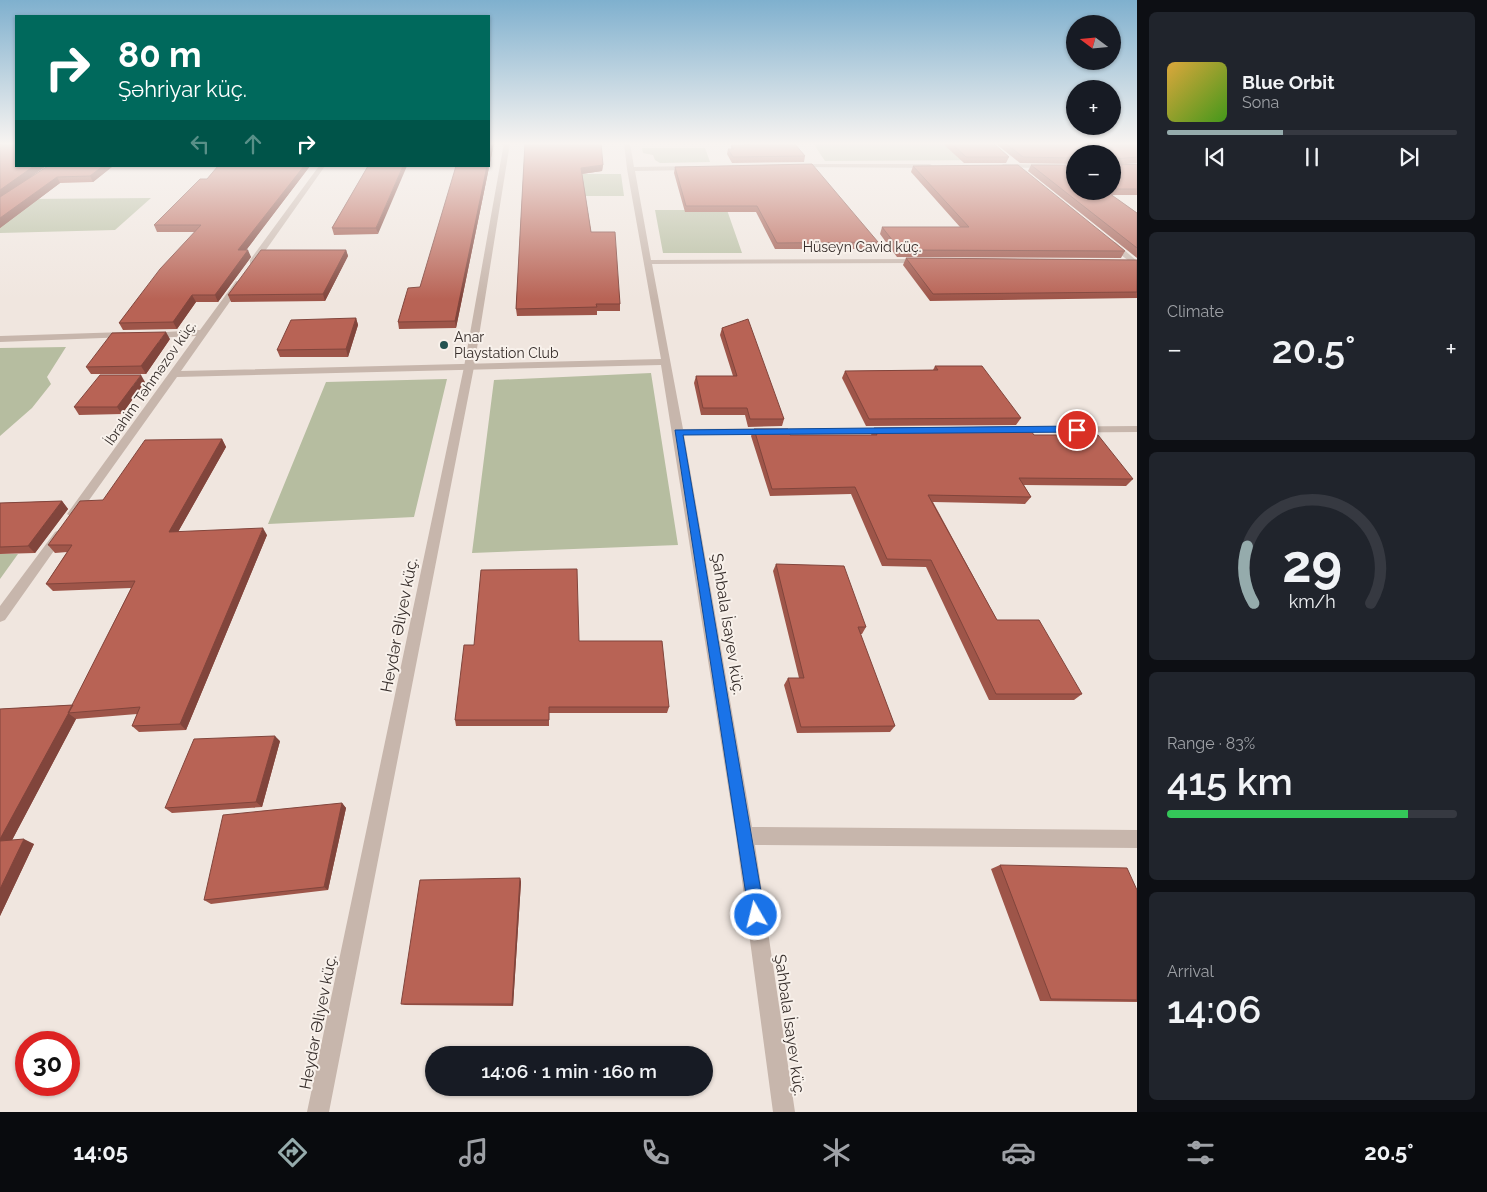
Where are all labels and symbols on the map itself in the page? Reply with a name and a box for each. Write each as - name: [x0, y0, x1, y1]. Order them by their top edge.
- north arrow: [1066, 15, 1121, 70]
- street label: Hüseyn Cavid küç.: [803, 239, 921, 255]
- street label: İbrahim Təhməzov küç.: [99, 317, 199, 448]
- place label: Anar Playstation Club: [454, 329, 559, 361]
- marker: Anar Playstation Club: [438, 339, 450, 351]
- pin: [1056, 409, 1098, 451]
- street label: Şahbala İsayev küç.: [707, 552, 750, 696]
- street label: Heydər Əliyev küç.: [377, 556, 421, 694]
- position arrow: [729, 888, 781, 940]
- street label: Heydər Əliyev küç.: [296, 953, 340, 1091]
- street label: Şahbala İsayev küç.: [771, 953, 810, 1097]
- speed limit sign: 30: [15, 1031, 80, 1096]

